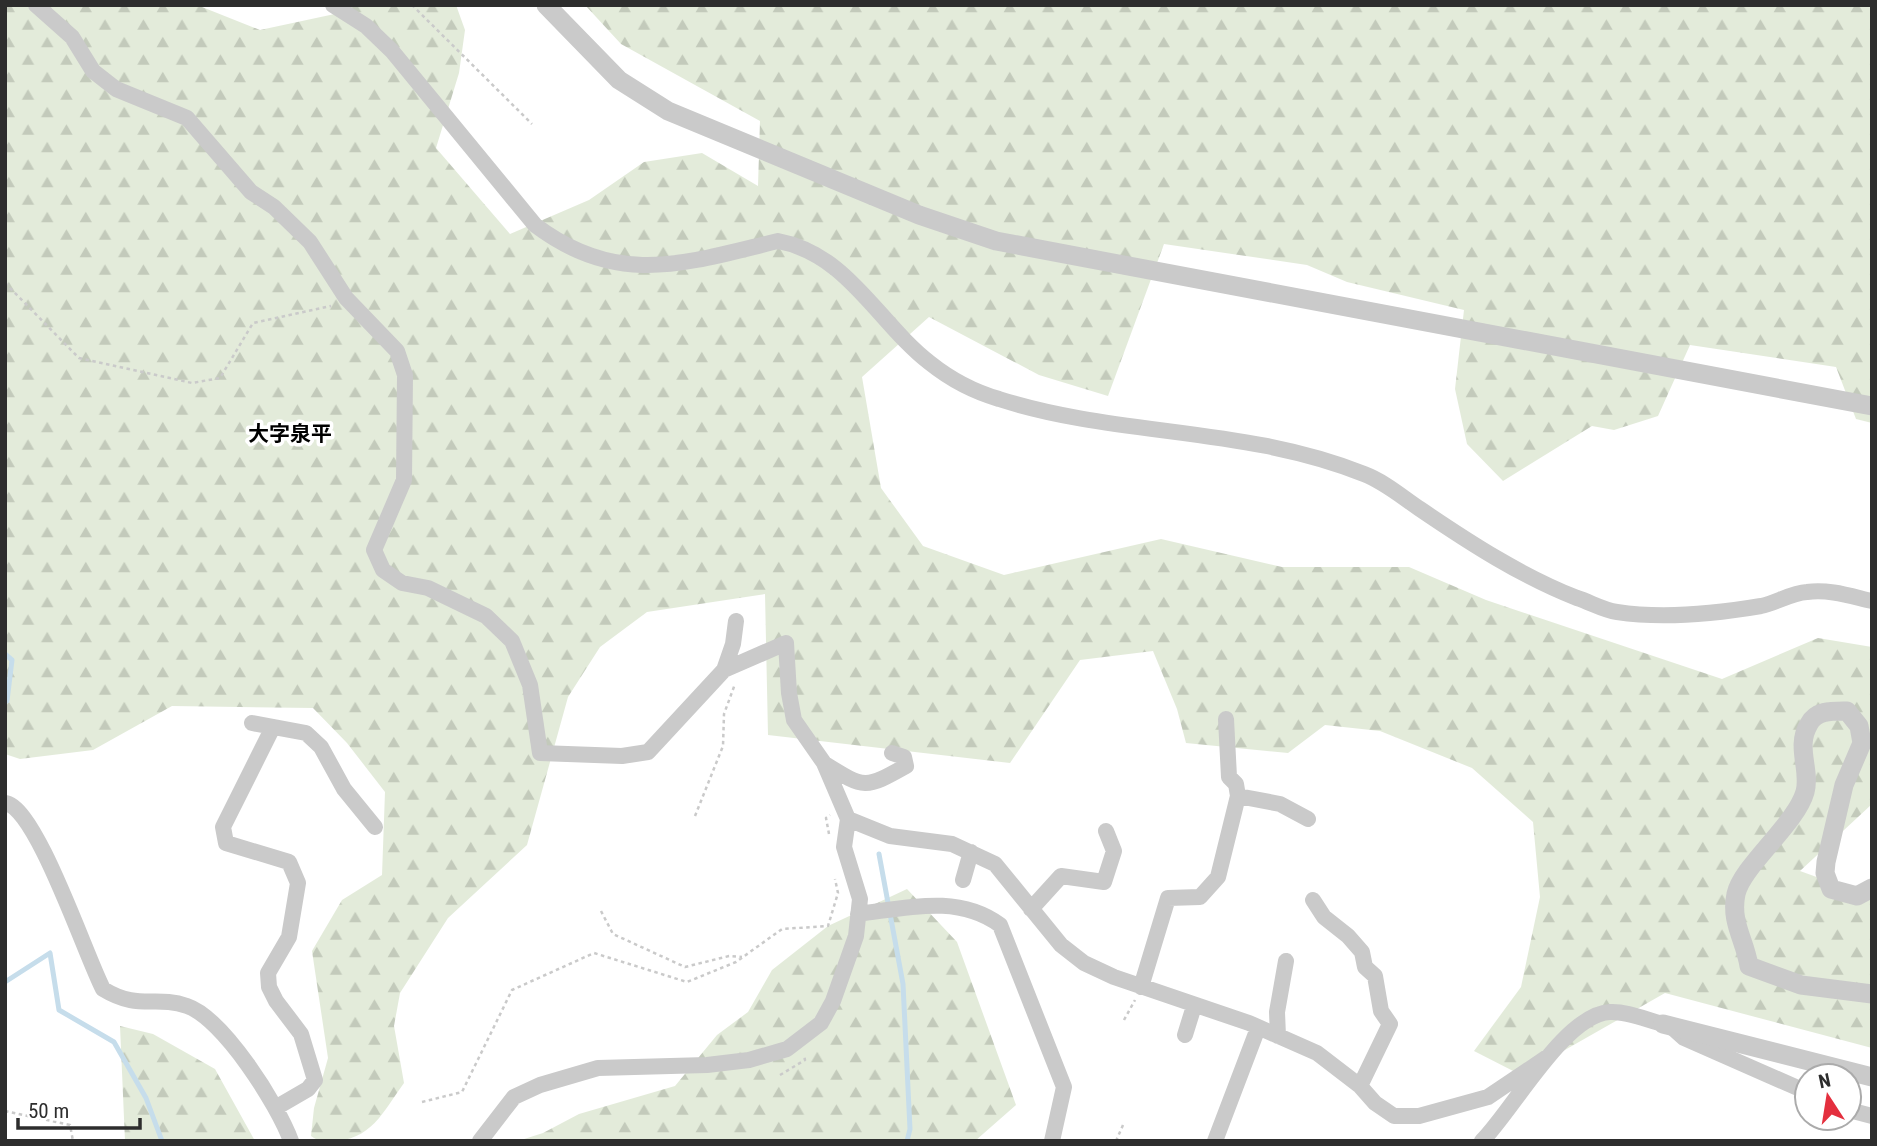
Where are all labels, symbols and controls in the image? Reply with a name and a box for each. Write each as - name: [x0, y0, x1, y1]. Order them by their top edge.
- district label: 大字泉平: [248, 422, 332, 446]
- north arrow: [1793, 1062, 1863, 1132]
- text: N: [1816, 1068, 1833, 1093]
- scale bar: [18, 1086, 140, 1130]
- text: 50 m: [28, 1099, 69, 1123]

